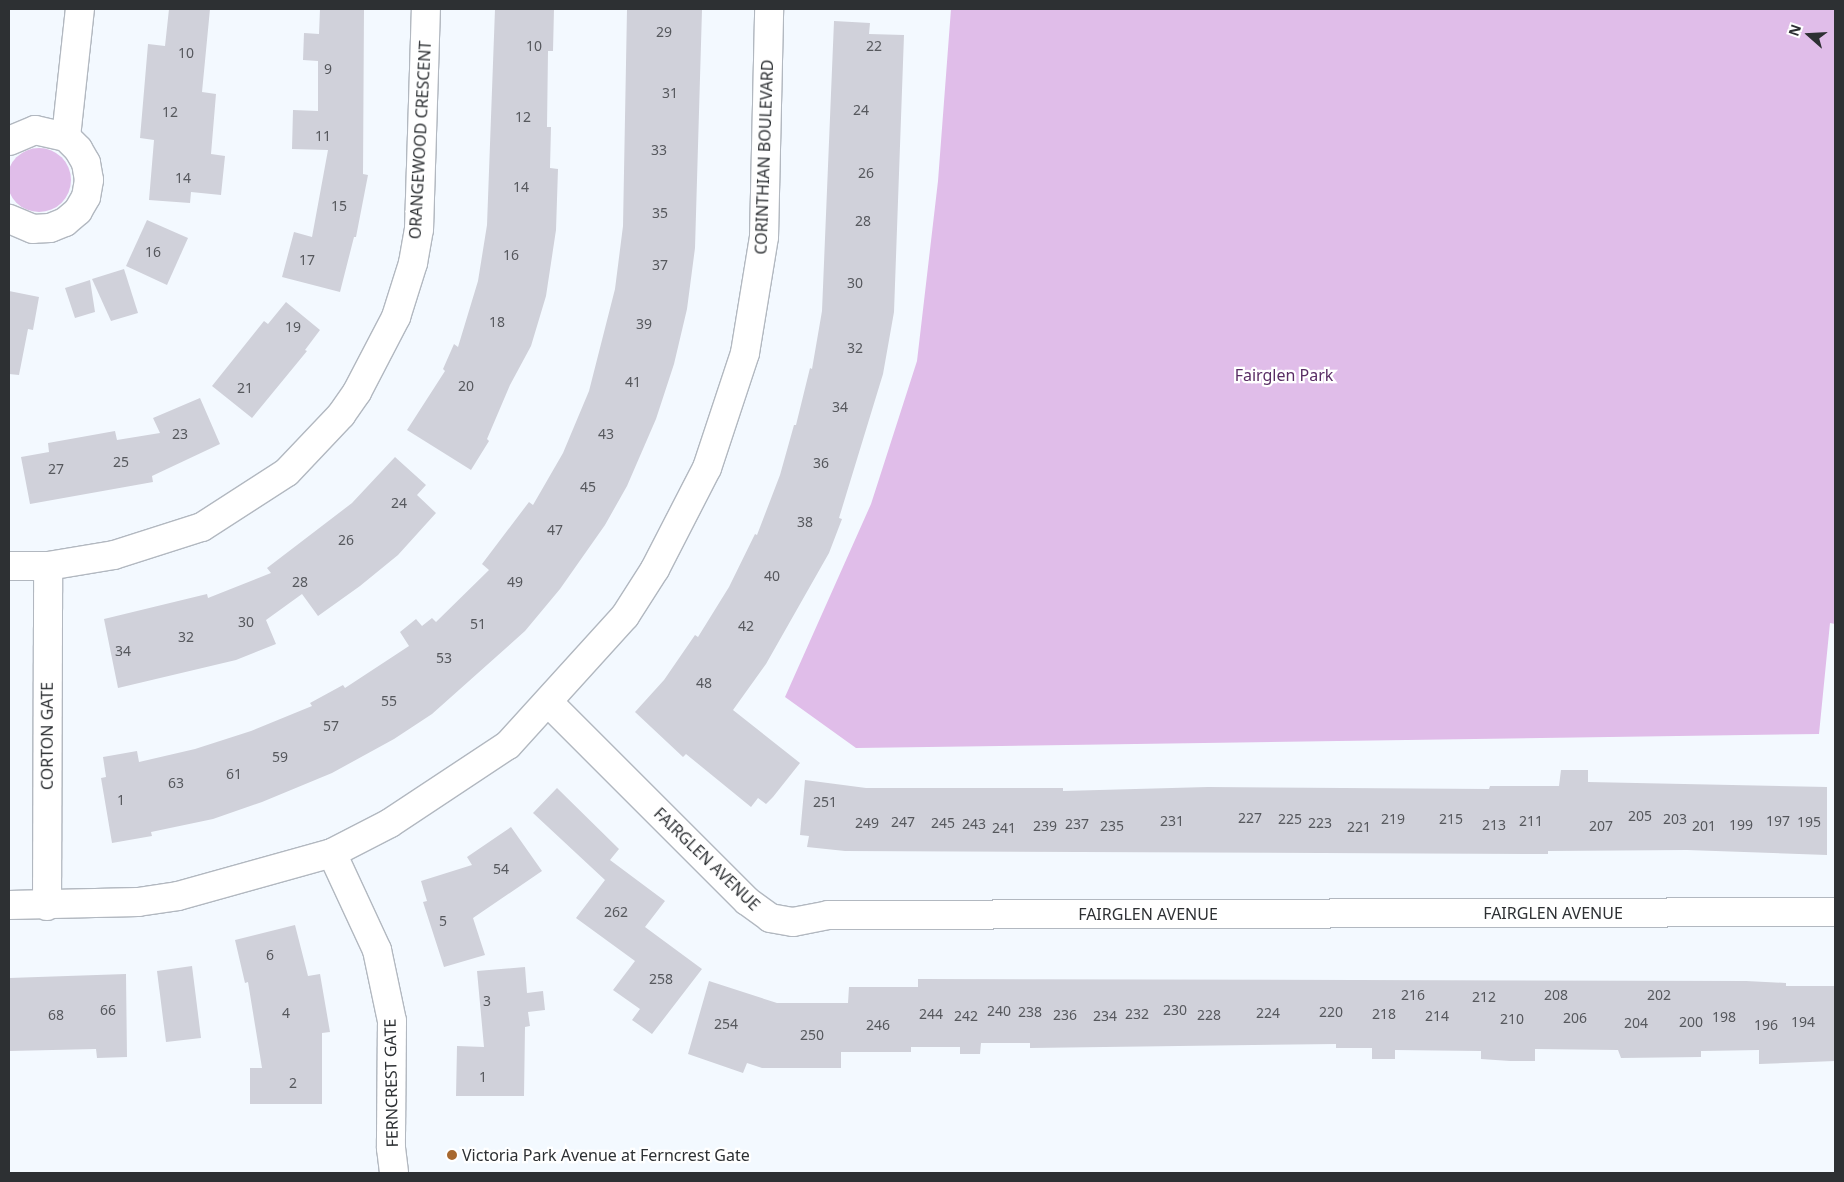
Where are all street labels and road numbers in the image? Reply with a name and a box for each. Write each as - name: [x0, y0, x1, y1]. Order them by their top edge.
- street label: ORANGEWOOD CRESCENT: [405, 40, 435, 240]
- street label: CORINTHIAN BOULEVARD: [751, 59, 777, 255]
- street label: CORTON GATE: [37, 682, 57, 790]
- street label: FAIRGLEN AVENUE: [650, 804, 764, 914]
- street label: FAIRGLEN AVENUE: [1483, 903, 1623, 923]
- street label: FAIRGLEN AVENUE: [1078, 904, 1218, 924]
- street label: FERNCREST GATE: [380, 1019, 402, 1147]

